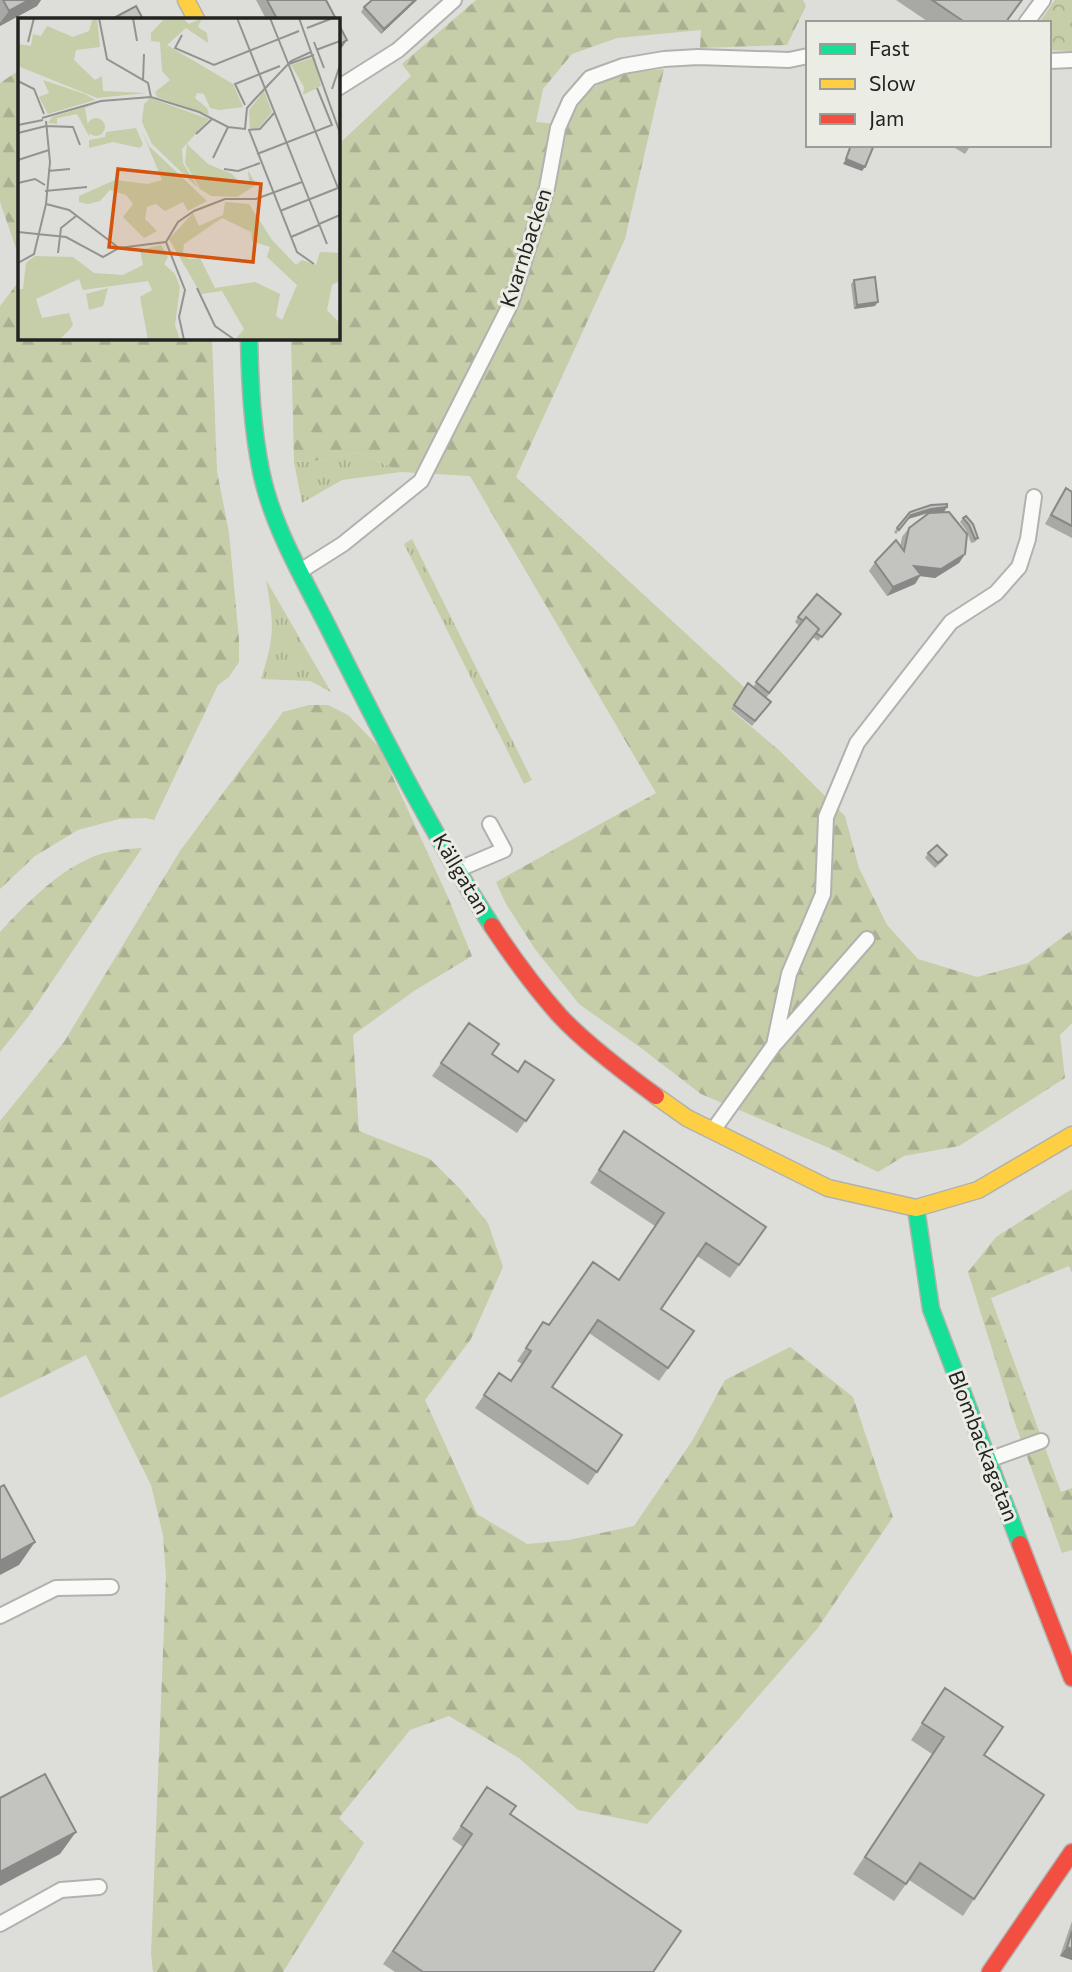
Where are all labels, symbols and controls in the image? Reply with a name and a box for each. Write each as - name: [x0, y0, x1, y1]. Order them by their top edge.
- inset map: [18, 18, 340, 340]
- legend: [806, 21, 1051, 147]
- text: Fast: [869, 35, 910, 60]
- text: Slow: [869, 70, 916, 95]
- text: Jam: [869, 105, 904, 130]
- street label: Kvarnbacken: [494, 185, 555, 310]
- street label: Källgatan: [429, 828, 496, 918]
- street label: Blombackagatan: [944, 1366, 1025, 1525]

